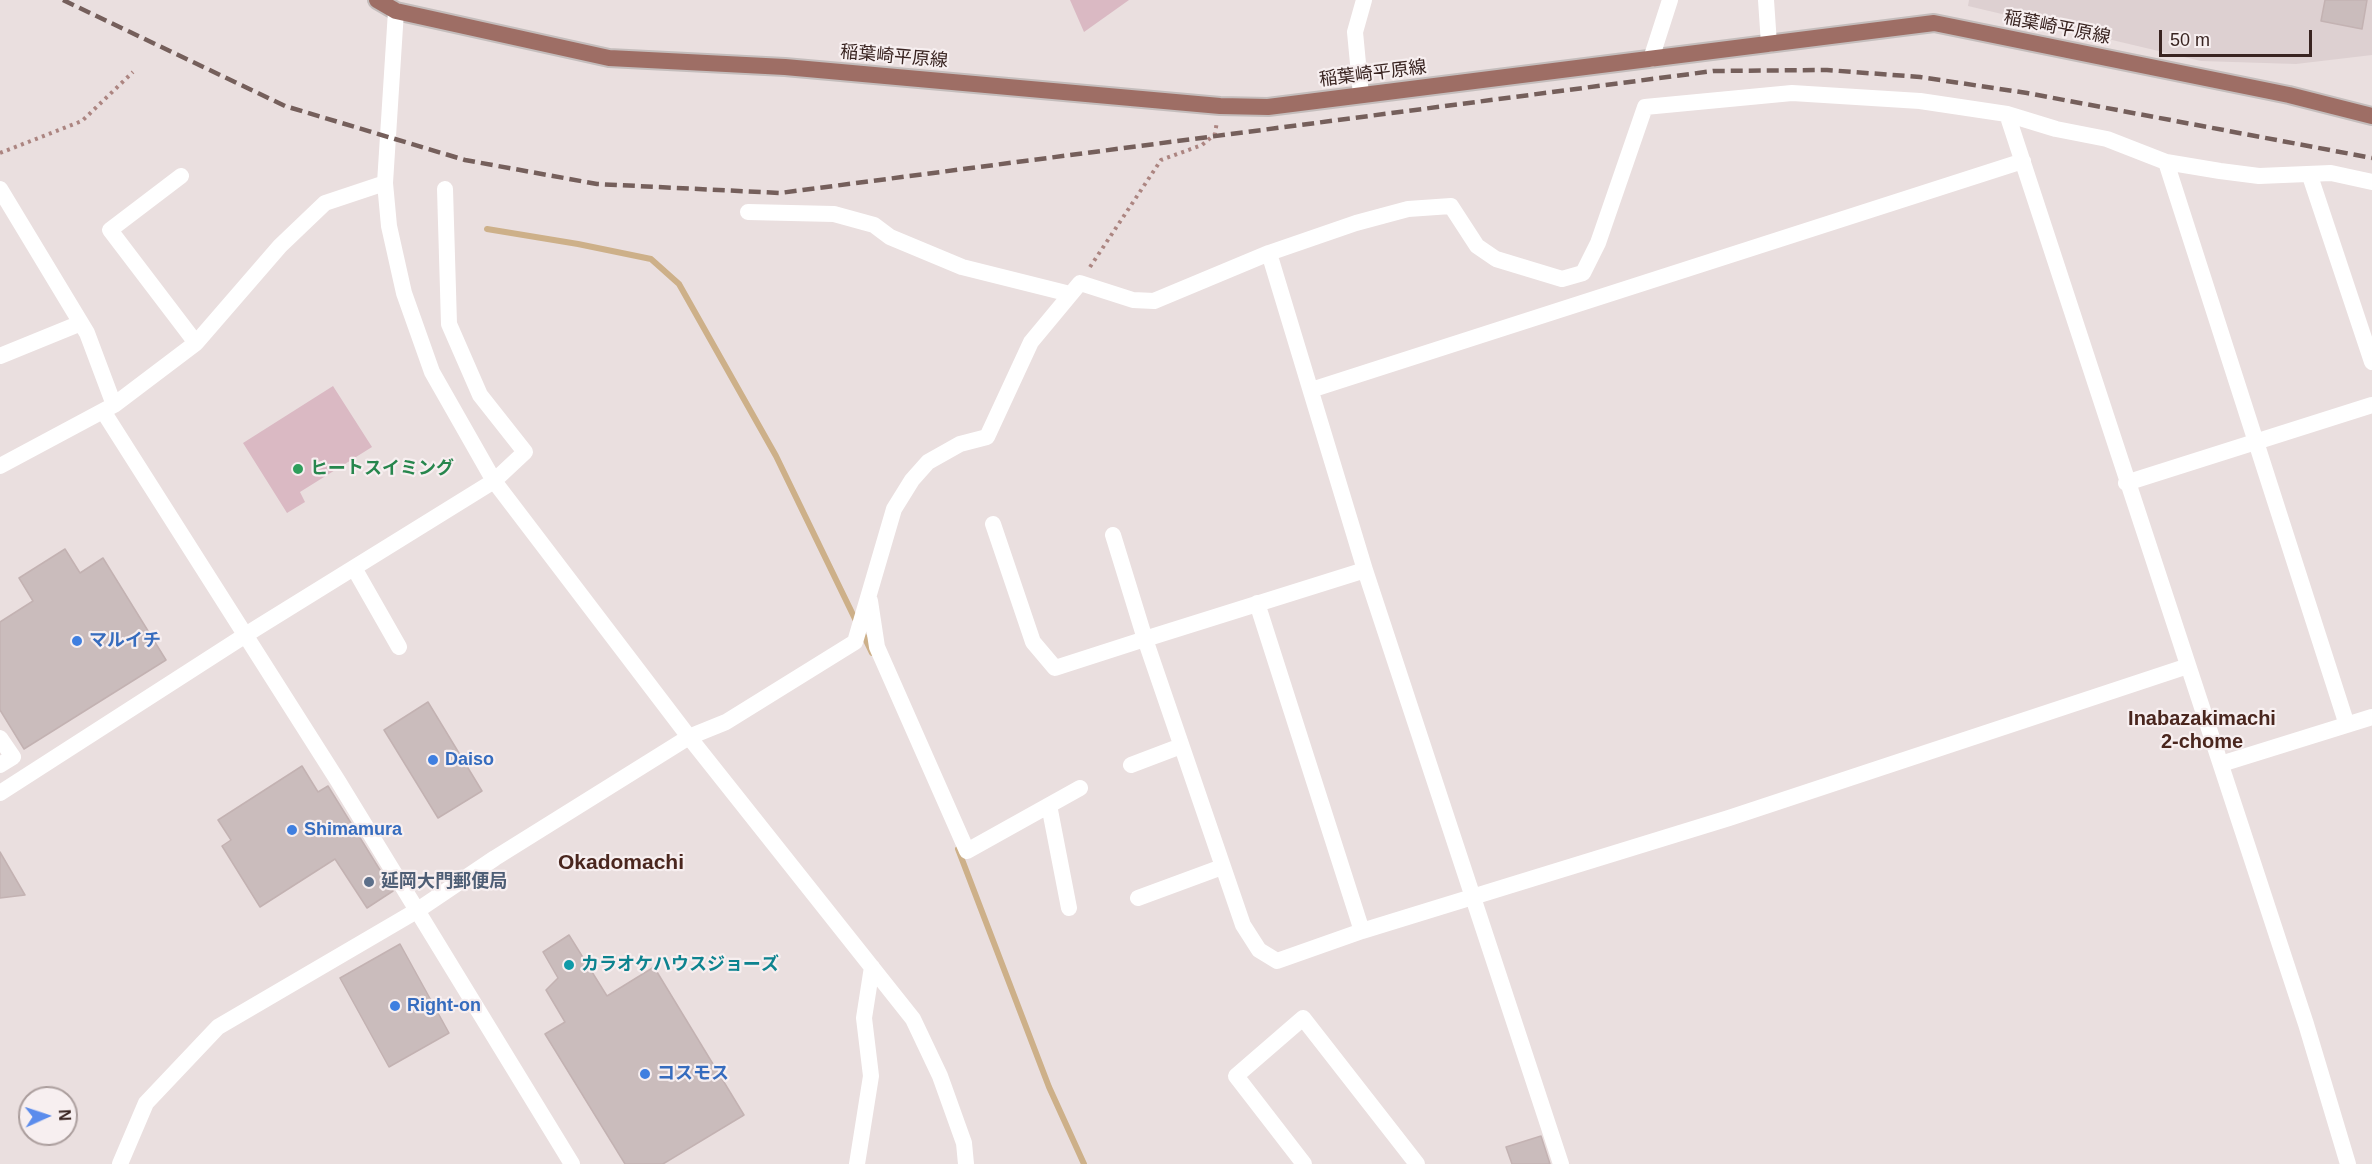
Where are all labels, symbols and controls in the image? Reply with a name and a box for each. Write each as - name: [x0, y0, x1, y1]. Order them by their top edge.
- street label: 稲葉崎平原線: [2002, 7, 2112, 49]
- scale bar: [2162, 18, 2315, 56]
- text: 50 m: [2170, 30, 2210, 50]
- street label: 稲葉崎平原線: [839, 42, 949, 72]
- street label: 稲葉崎平原線: [1318, 57, 1428, 91]
- place label: ヒートスイミング: [310, 458, 454, 480]
- marker: ヒートスイミング: [291, 462, 305, 476]
- place label: マルイチ: [89, 630, 161, 652]
- marker: マルイチ: [70, 634, 84, 648]
- district label: Inabazakimachi 2-chome: [2128, 707, 2276, 754]
- place label: Daiso: [445, 749, 494, 771]
- marker: Daiso: [426, 753, 440, 767]
- place label: Shimamura: [304, 819, 402, 841]
- marker: Shimamura: [285, 823, 299, 837]
- district label: Okadomachi: [558, 850, 684, 876]
- place label: 延岡大門郵便局: [381, 871, 507, 893]
- marker: 延岡大門郵便局: [362, 875, 376, 889]
- place label: カラオケハウスジョーズ: [581, 954, 779, 976]
- marker: カラオケハウスジョーズ: [562, 958, 576, 972]
- place label: Right-on: [407, 995, 481, 1017]
- marker: Right-on: [388, 999, 402, 1013]
- place label: コスモス: [657, 1063, 729, 1085]
- marker: コスモス: [638, 1067, 652, 1081]
- north arrow: [18, 1086, 78, 1146]
- text: N: [56, 1109, 73, 1121]

